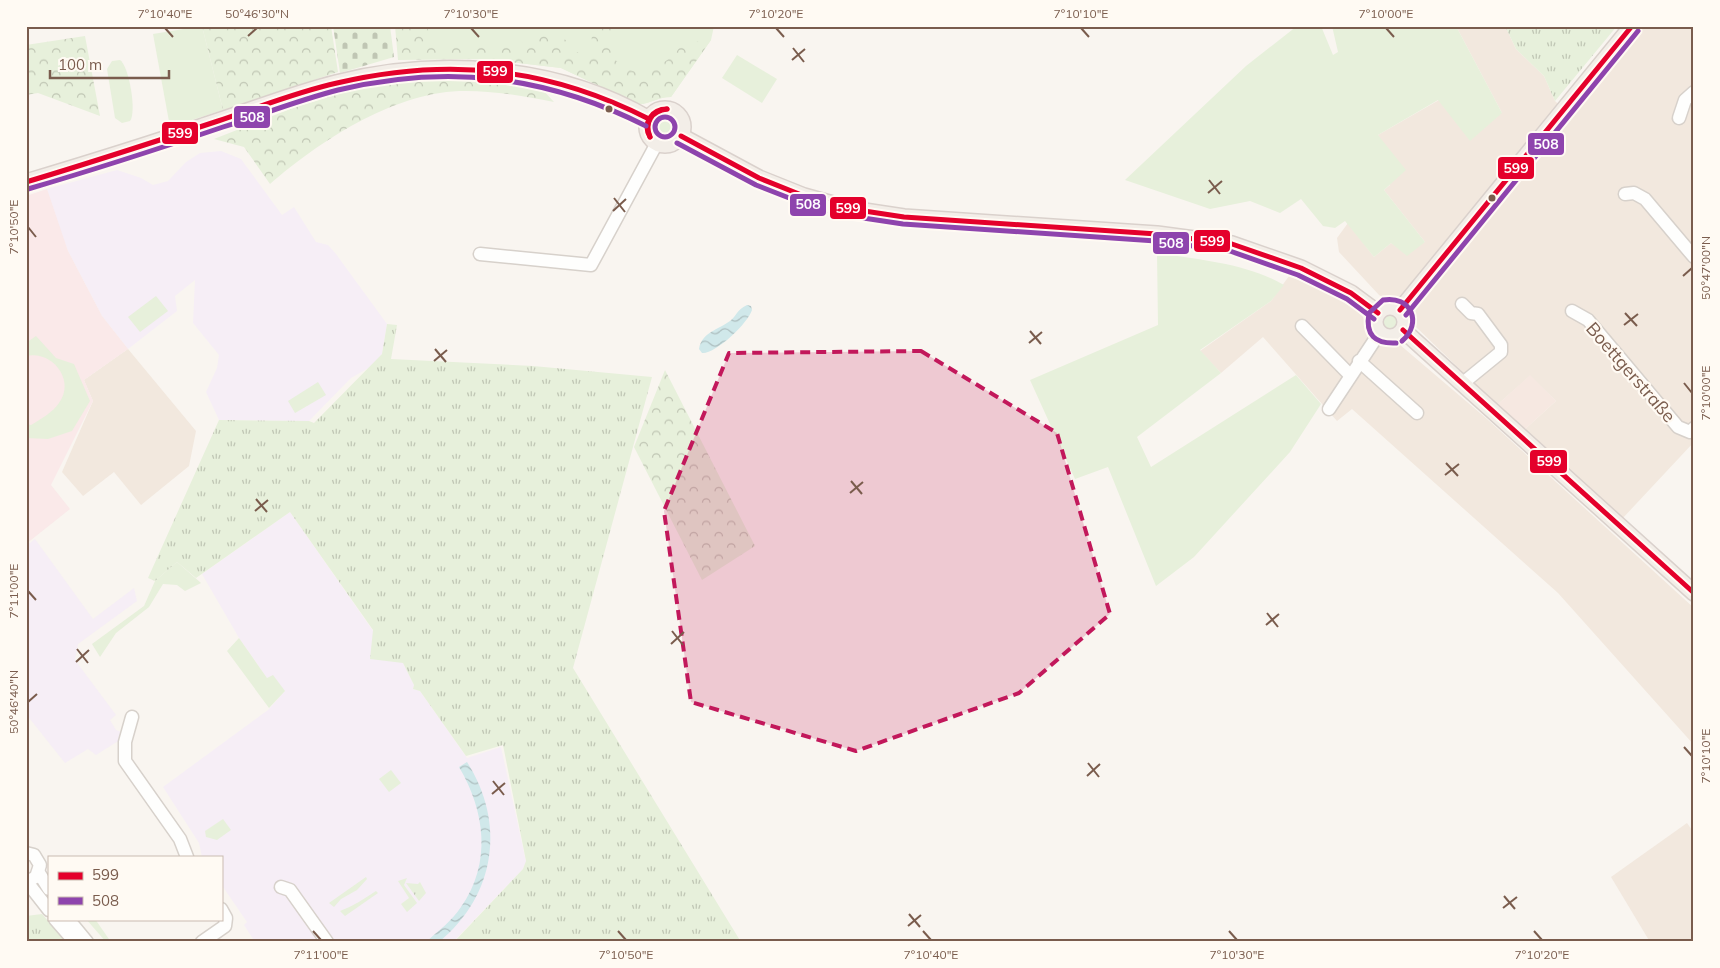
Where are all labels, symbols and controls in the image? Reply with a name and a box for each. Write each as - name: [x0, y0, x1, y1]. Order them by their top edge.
- text: 7°10'40"E: [138, 6, 192, 21]
- text: 50°46'30"N: [225, 6, 289, 21]
- text: 7°10'30"E: [444, 6, 498, 21]
- text: 7°10'20"E: [749, 6, 803, 21]
- text: 7°10'10"E: [1054, 6, 1108, 21]
- text: 7°10'00"E: [1359, 6, 1413, 21]
- scale bar: [50, 48, 169, 80]
- text: 100 m: [58, 55, 102, 74]
- line badge: 599: [476, 60, 514, 84]
- text: 599: [482, 62, 508, 80]
- unlabelled marker: [604, 104, 614, 114]
- line badge: 508: [233, 105, 271, 129]
- text: 508: [239, 108, 265, 126]
- line badge: 599: [161, 121, 199, 145]
- text: 599: [167, 124, 193, 142]
- line badge: 508: [1527, 132, 1565, 156]
- text: 508: [1533, 135, 1559, 153]
- line badge: 599: [1497, 156, 1535, 180]
- text: 599: [1503, 159, 1529, 177]
- line badge: 508: [789, 193, 827, 217]
- unlabelled marker: [1487, 193, 1497, 203]
- text: 508: [795, 195, 821, 213]
- line badge: 599: [829, 196, 867, 220]
- text: 599: [835, 199, 861, 217]
- text: 7°10'50"E: [6, 200, 21, 254]
- line badge: 599: [1193, 229, 1231, 253]
- line badge: 508: [1152, 231, 1190, 255]
- text: 599: [1199, 232, 1225, 250]
- text: 508: [1158, 234, 1184, 252]
- text: 50°47'00"N: [1698, 236, 1713, 300]
- street label: Boettgerstraße: [1581, 317, 1681, 427]
- text: 7°10'00"E: [1698, 366, 1713, 420]
- line badge: 599: [1529, 449, 1568, 474]
- text: 599: [1536, 452, 1562, 470]
- text: 7°11'00"E: [6, 564, 21, 618]
- text: 50°46'40"N: [6, 670, 21, 734]
- text: 7°10'10"E: [1698, 729, 1713, 783]
- legend: [48, 856, 222, 920]
- text: 599: [92, 865, 119, 884]
- text: 508: [92, 891, 119, 910]
- text: 7°11'00"E: [294, 947, 348, 962]
- text: 7°10'50"E: [599, 947, 653, 962]
- text: 7°10'40"E: [904, 947, 958, 962]
- text: 7°10'30"E: [1210, 947, 1264, 962]
- text: 7°10'20"E: [1515, 947, 1569, 962]

